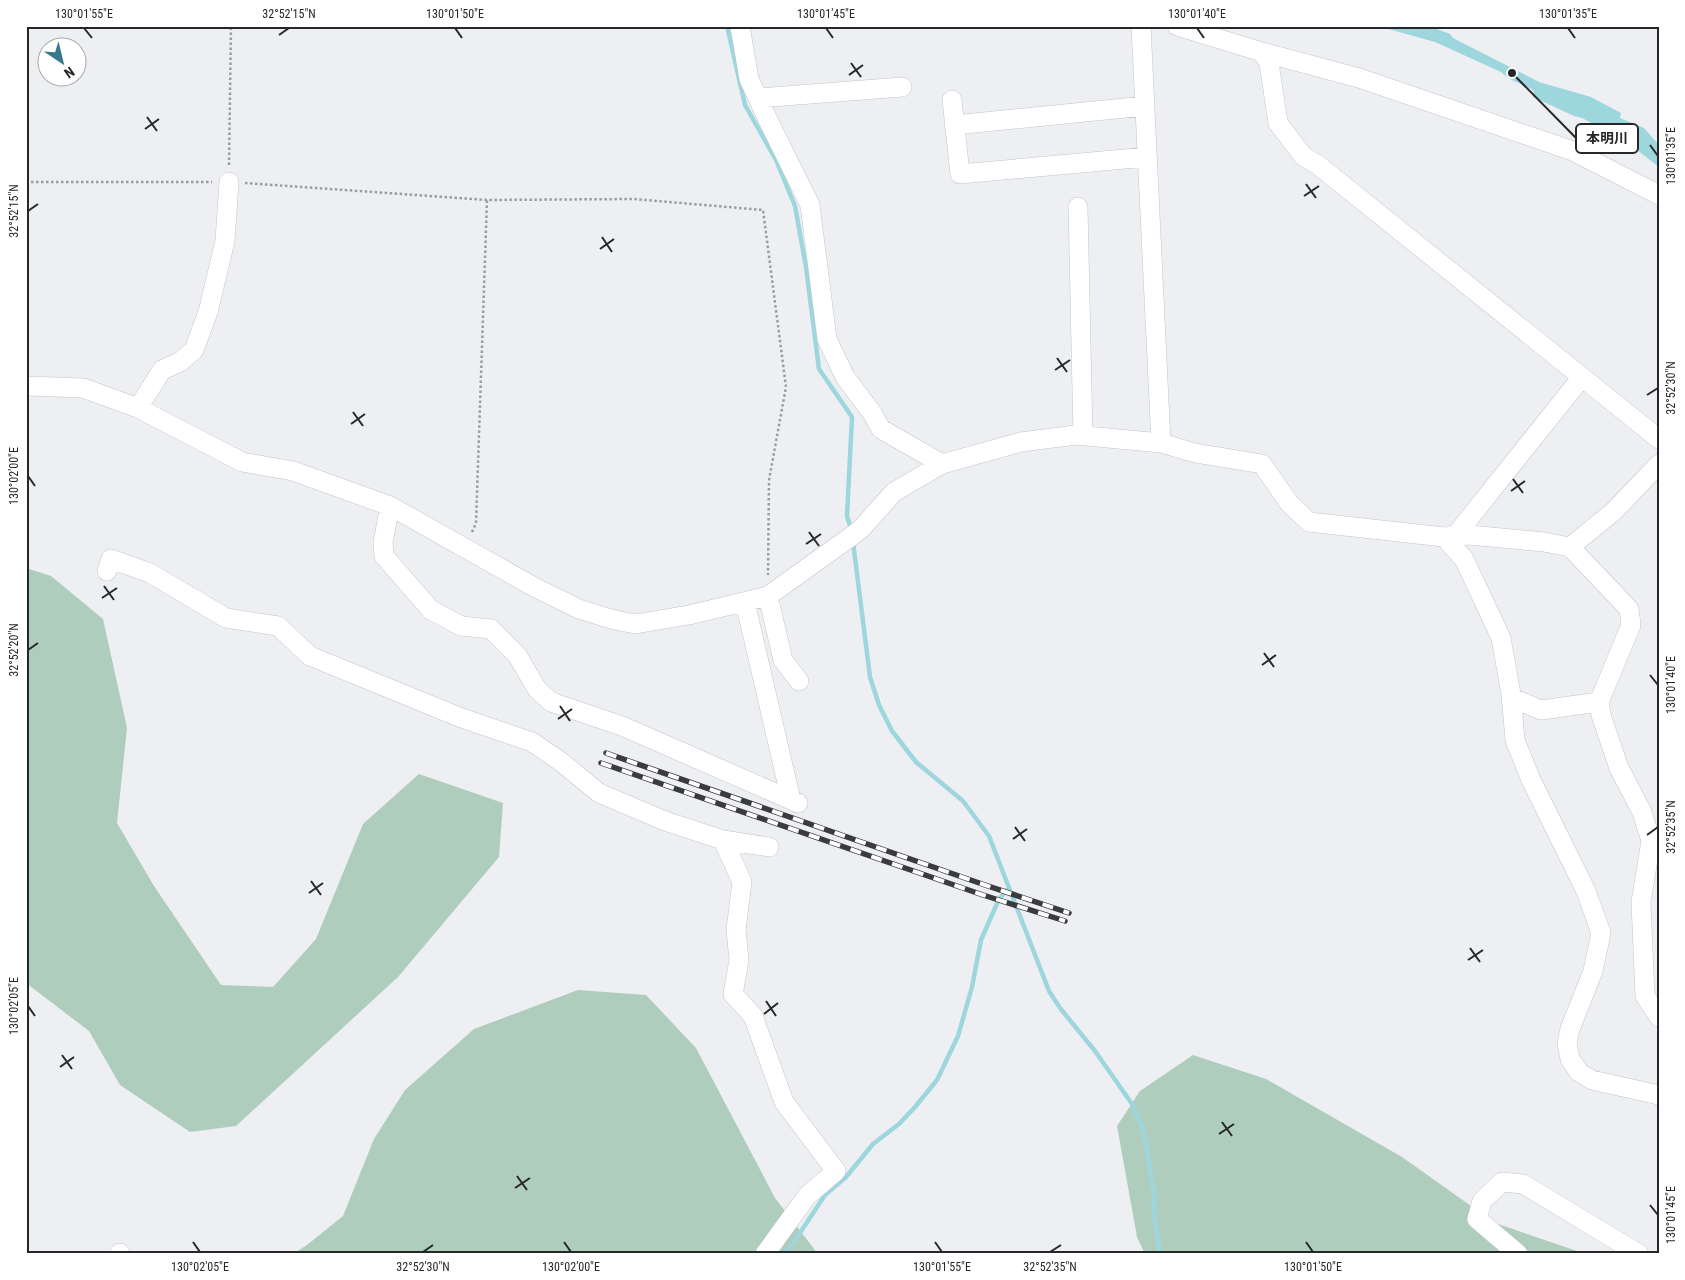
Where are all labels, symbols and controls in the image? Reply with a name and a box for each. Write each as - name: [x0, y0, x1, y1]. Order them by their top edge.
- text: 130°01'55"E: [55, 7, 113, 21]
- text: 32°52'15"N: [262, 7, 316, 21]
- text: 130°01'50"E: [426, 7, 484, 21]
- text: 130°01'45"E: [797, 7, 855, 21]
- text: 130°01'40"E: [1168, 7, 1226, 21]
- text: 130°01'35"E: [1539, 7, 1597, 21]
- north arrow: [38, 38, 88, 88]
- text: N: [61, 64, 78, 82]
- callout: 本明川: [1576, 124, 1638, 153]
- text: 130°01'35"E: [1664, 127, 1678, 185]
- text: 本明川: [1586, 130, 1628, 146]
- text: 32°52'15"N: [7, 184, 21, 238]
- text: 32°52'30"N: [1664, 361, 1678, 415]
- text: 130°02'00"E: [7, 447, 21, 505]
- text: 32°52'20"N: [7, 623, 21, 677]
- text: 130°01'40"E: [1664, 656, 1678, 714]
- text: 32°52'35"N: [1664, 800, 1678, 854]
- text: 130°02'05"E: [7, 977, 21, 1035]
- text: 130°01'45"E: [1664, 1186, 1678, 1244]
- text: 130°02'05"E: [171, 1260, 229, 1274]
- text: 32°52'30"N: [396, 1260, 450, 1274]
- text: 130°02'00"E: [542, 1260, 600, 1274]
- text: 130°01'55"E: [913, 1260, 971, 1274]
- text: 32°52'35"N: [1023, 1260, 1077, 1274]
- text: 130°01'50"E: [1284, 1260, 1342, 1274]

